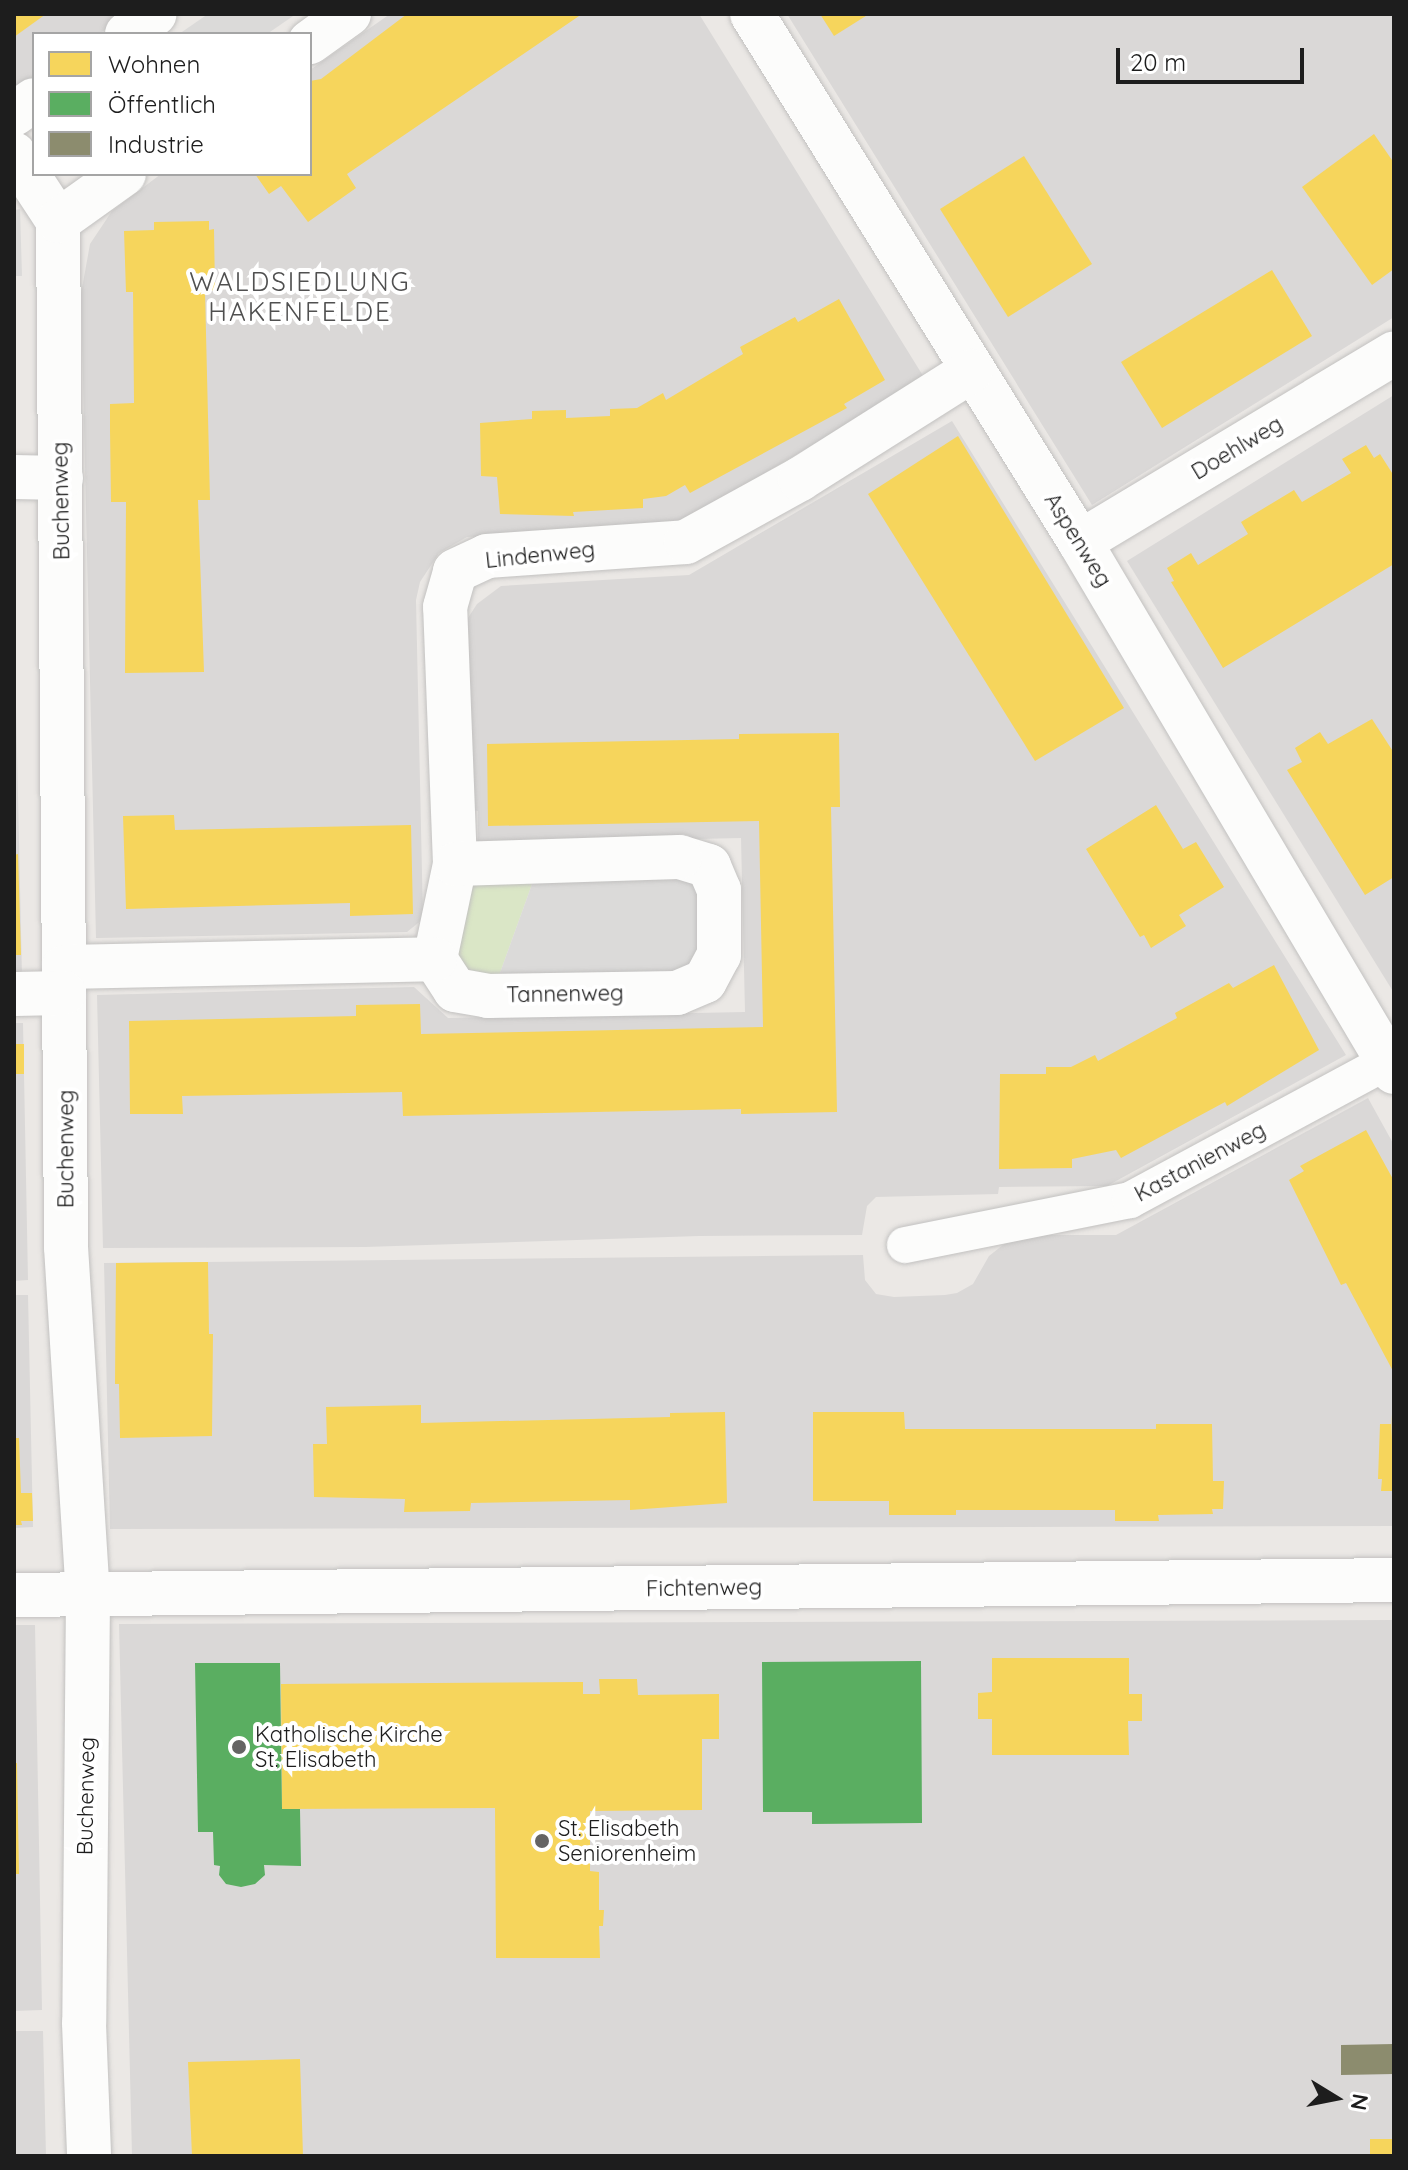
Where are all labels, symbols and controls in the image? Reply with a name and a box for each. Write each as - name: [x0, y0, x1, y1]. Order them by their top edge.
- legend: [32, 32, 312, 176]
- scale bar: [1120, 32, 1308, 82]
- text: 20 m: [1130, 47, 1186, 77]
- text: Wohnen: [108, 49, 200, 79]
- text: Öffentlich: [108, 89, 216, 119]
- text: Industrie: [108, 129, 204, 159]
- district label: WALDSIEDLUNG HAKENFELDE: [189, 266, 411, 328]
- street label: Doehlweg: [1187, 411, 1287, 485]
- street label: Buchenweg: [47, 442, 75, 560]
- street label: Aspenweg: [1039, 488, 1117, 592]
- street label: Lindenweg: [484, 536, 596, 574]
- street label: Tannenweg: [506, 980, 624, 1008]
- street label: Buchenweg: [53, 1090, 79, 1208]
- street label: Kastanienweg: [1130, 1116, 1270, 1208]
- street label: Fichtenweg: [646, 1574, 762, 1602]
- place label: Katholische Kirche St. Elisabeth: [255, 1721, 443, 1772]
- street label: Buchenweg: [72, 1737, 100, 1855]
- marker: Katholische Kirche St. Elisabeth: [230, 1738, 248, 1756]
- place label: St. Elisabeth Seniorenheim: [558, 1815, 696, 1866]
- marker: St. Elisabeth Seniorenheim: [533, 1832, 551, 1850]
- north arrow: [1296, 2058, 1376, 2138]
- text: N: [1344, 2092, 1375, 2113]

